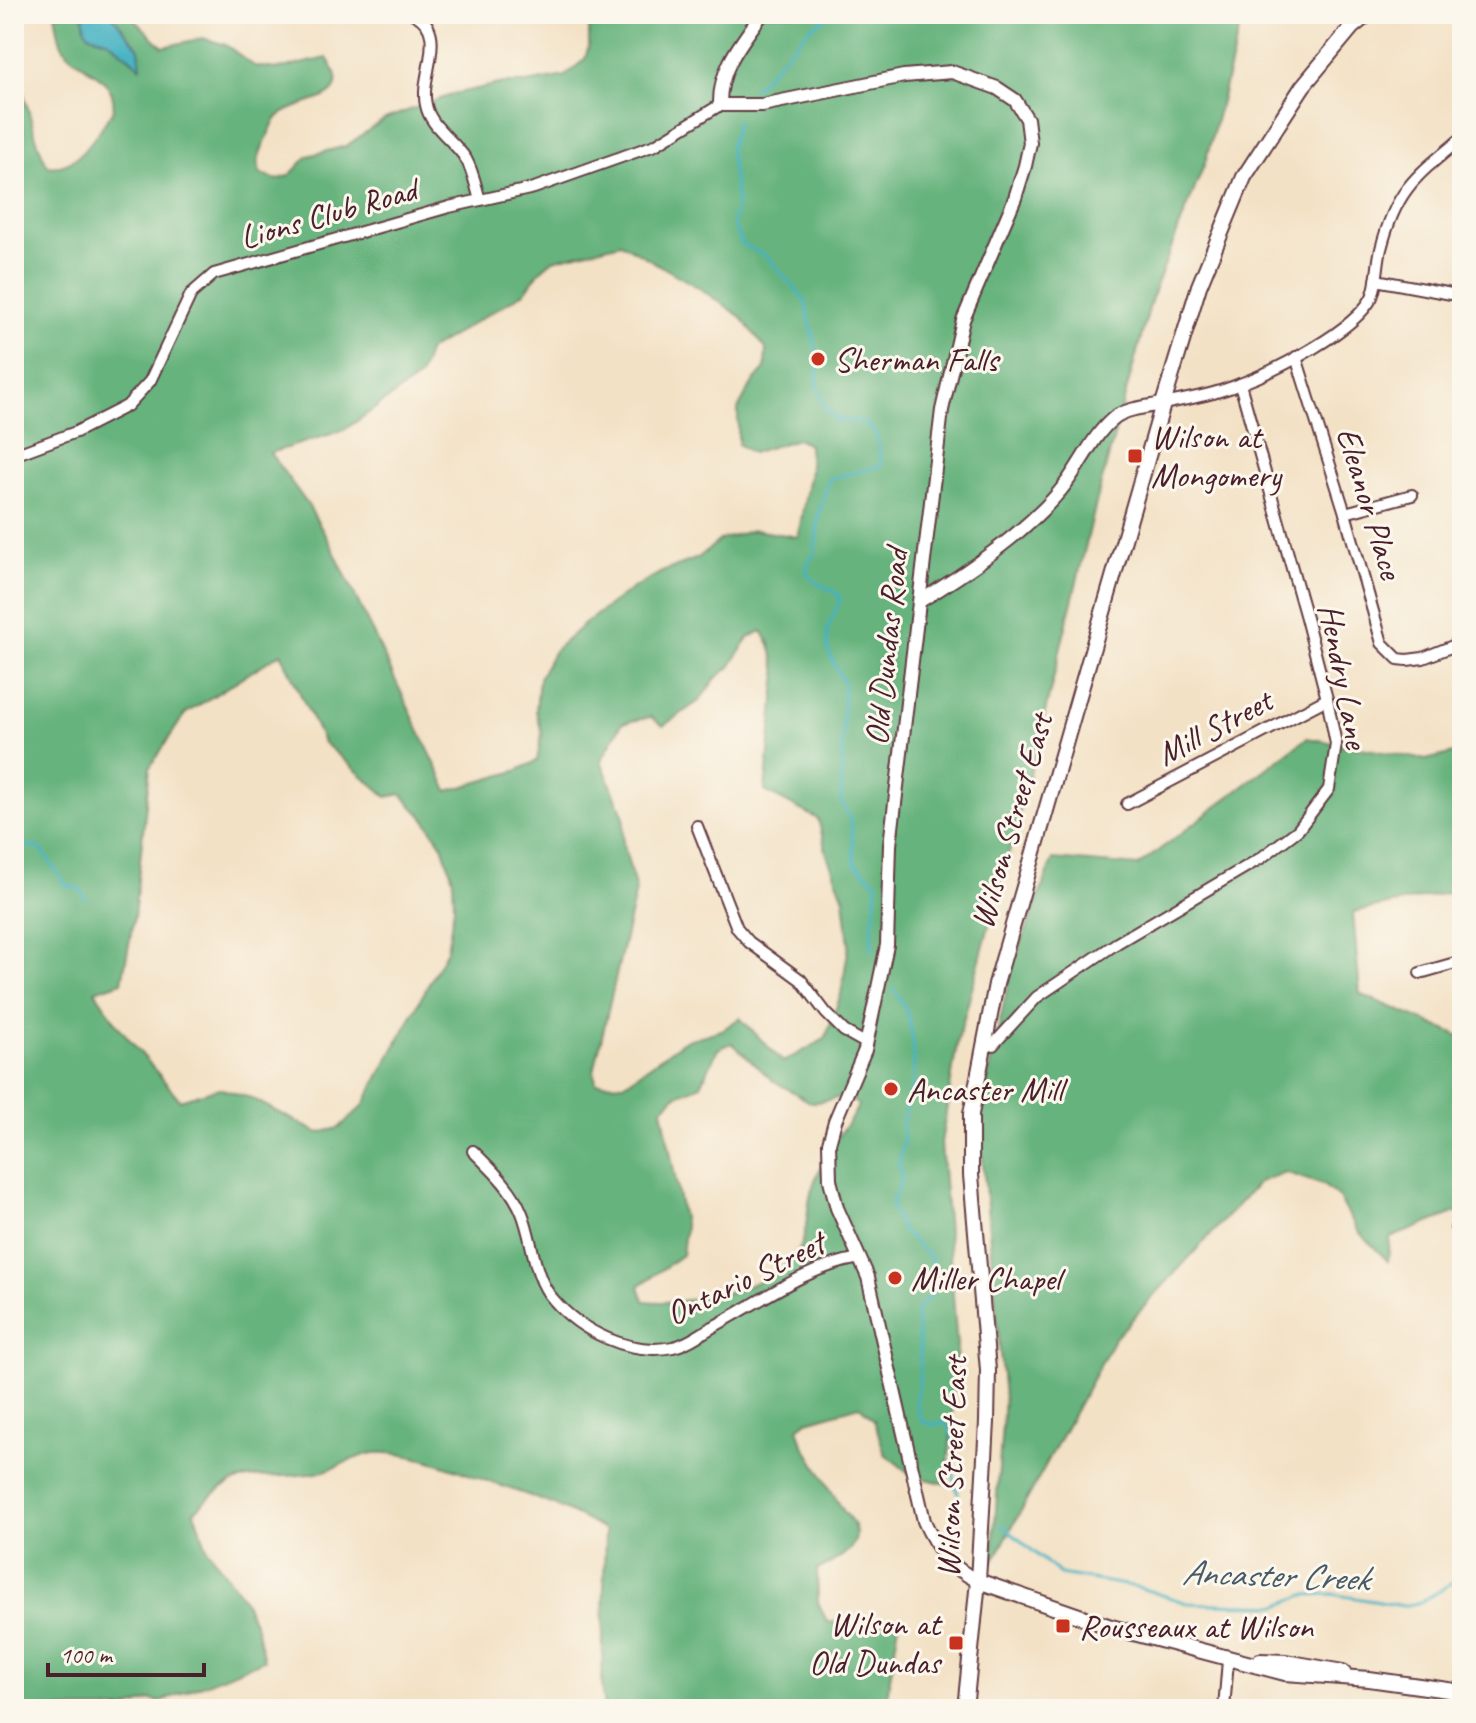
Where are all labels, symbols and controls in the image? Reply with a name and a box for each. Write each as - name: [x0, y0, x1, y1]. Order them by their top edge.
- street label: Lions Club Road: [235, 166, 427, 259]
- place label: Sherman Falls: [834, 338, 1001, 381]
- marker: Sherman Falls: [809, 350, 827, 368]
- place label: Wilson at Mongomery: [1151, 415, 1283, 497]
- street label: Eleanor Place: [1327, 422, 1414, 586]
- marker: Wilson at Mongomery: [1126, 447, 1144, 465]
- street label: Old Dundas Road: [854, 542, 918, 747]
- street label: Hendry Lane: [1309, 600, 1379, 754]
- street label: Mill Street: [1149, 677, 1282, 775]
- street label: Wilson Street East: [960, 705, 1063, 933]
- place label: Ancaster Mill: [907, 1068, 1069, 1111]
- marker: Ancaster Mill: [882, 1080, 900, 1098]
- street label: Ontario Street: [659, 1219, 836, 1335]
- place label: Miller Chapel: [911, 1257, 1067, 1300]
- marker: Miller Chapel: [886, 1269, 904, 1287]
- street label: Wilson Street East: [926, 1352, 976, 1578]
- water label: Ancaster Creek: [1181, 1549, 1375, 1601]
- place label: Wilson at Old Dundas: [809, 1602, 944, 1684]
- place label: Rousseaux at Wilson: [1079, 1605, 1315, 1648]
- marker: Rousseaux at Wilson: [1054, 1617, 1072, 1635]
- scale bar: [48, 1627, 204, 1677]
- marker: Wilson at Old Dundas: [947, 1634, 965, 1652]
- text: 100 m: [60, 1640, 114, 1670]

